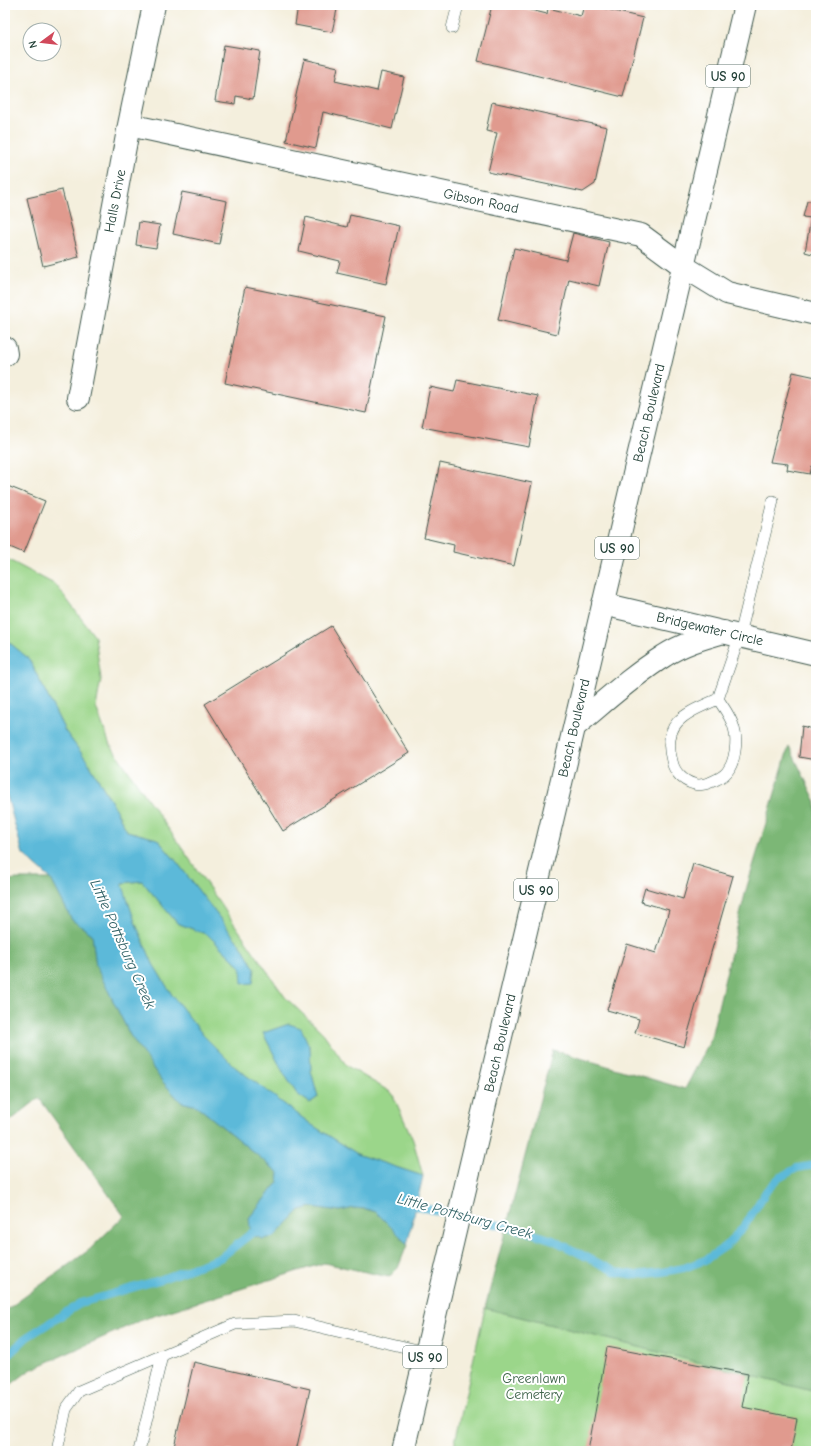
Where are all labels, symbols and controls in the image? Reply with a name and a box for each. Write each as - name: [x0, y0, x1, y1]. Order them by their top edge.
- north arrow: [22, 22, 62, 62]
- text: N: [26, 39, 40, 50]
- road number: US 90: [706, 65, 750, 87]
- street label: Halls Drive: [101, 168, 129, 234]
- street label: Gibson Road: [442, 185, 520, 217]
- street label: Beach Boulevard: [629, 362, 669, 464]
- road number: US 90: [595, 537, 639, 559]
- street label: Bridgewater Circle: [655, 608, 765, 650]
- street label: Beach Boulevard: [554, 677, 594, 779]
- water label: Little Pottsburg Creek: [86, 877, 160, 1012]
- road number: US 90: [514, 879, 558, 901]
- street label: Beach Boulevard: [480, 992, 520, 1094]
- water label: Little Pottsburg Creek: [395, 1189, 535, 1243]
- road number: US 90: [403, 1346, 447, 1368]
- park label: Greenlawn Cemetery: [502, 1370, 566, 1403]

